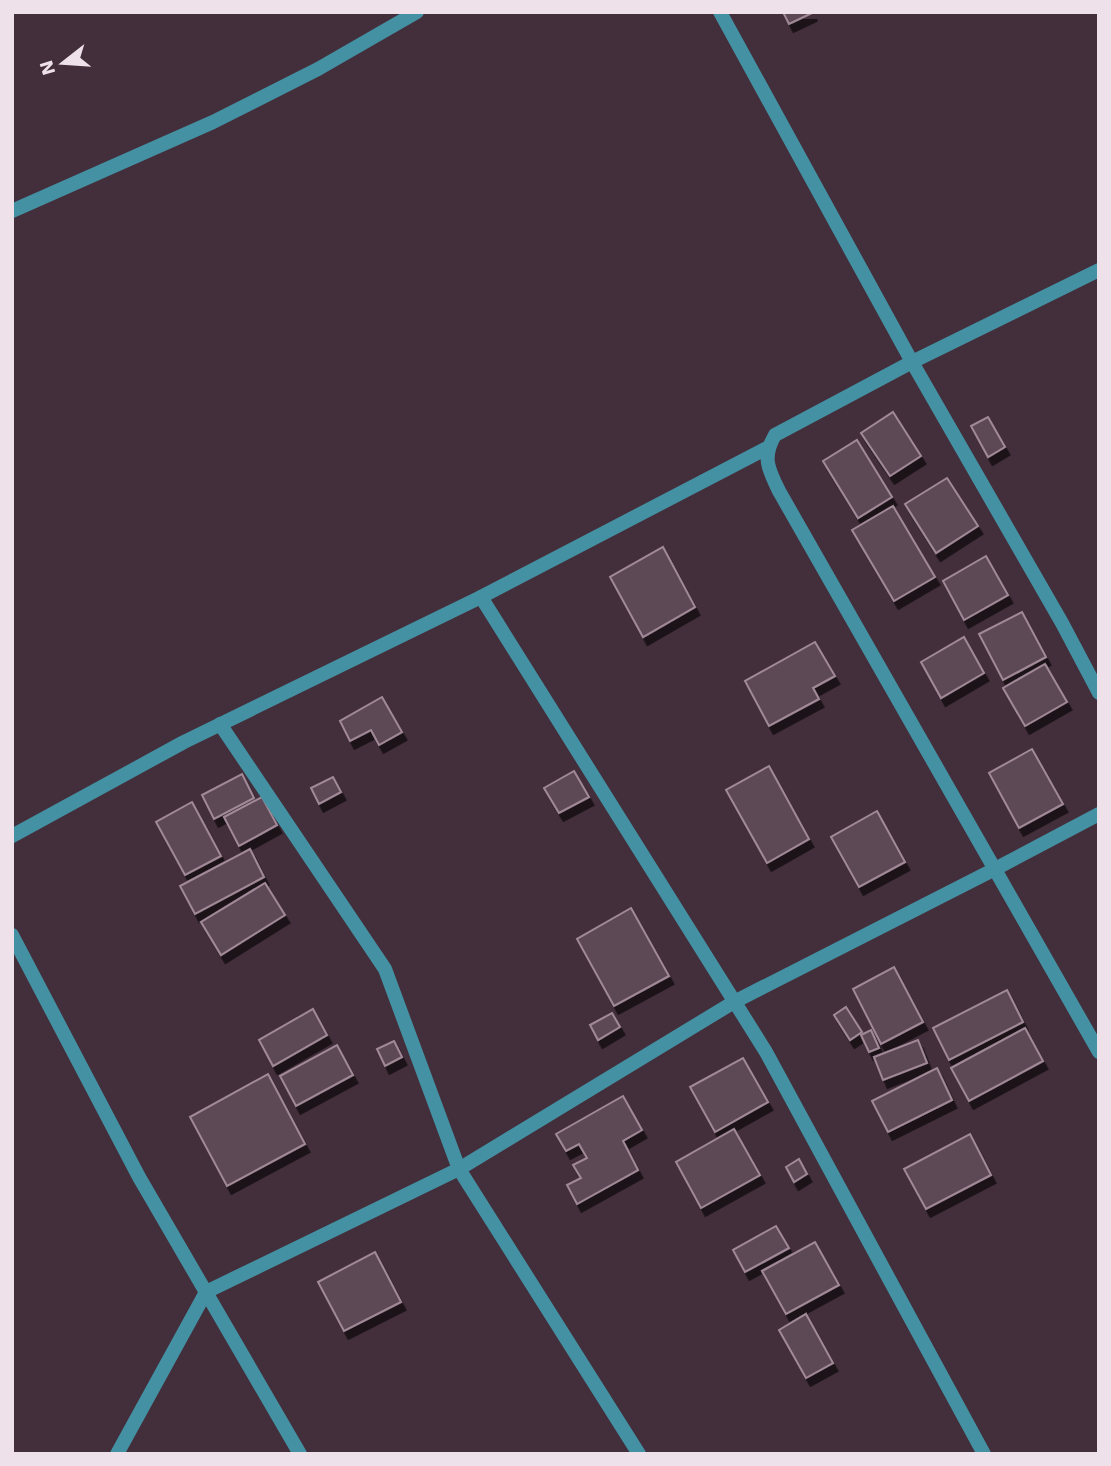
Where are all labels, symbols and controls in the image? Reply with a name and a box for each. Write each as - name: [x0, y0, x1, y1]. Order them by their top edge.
- north arrow: [28, 28, 98, 98]
- text: N: [34, 58, 60, 78]

